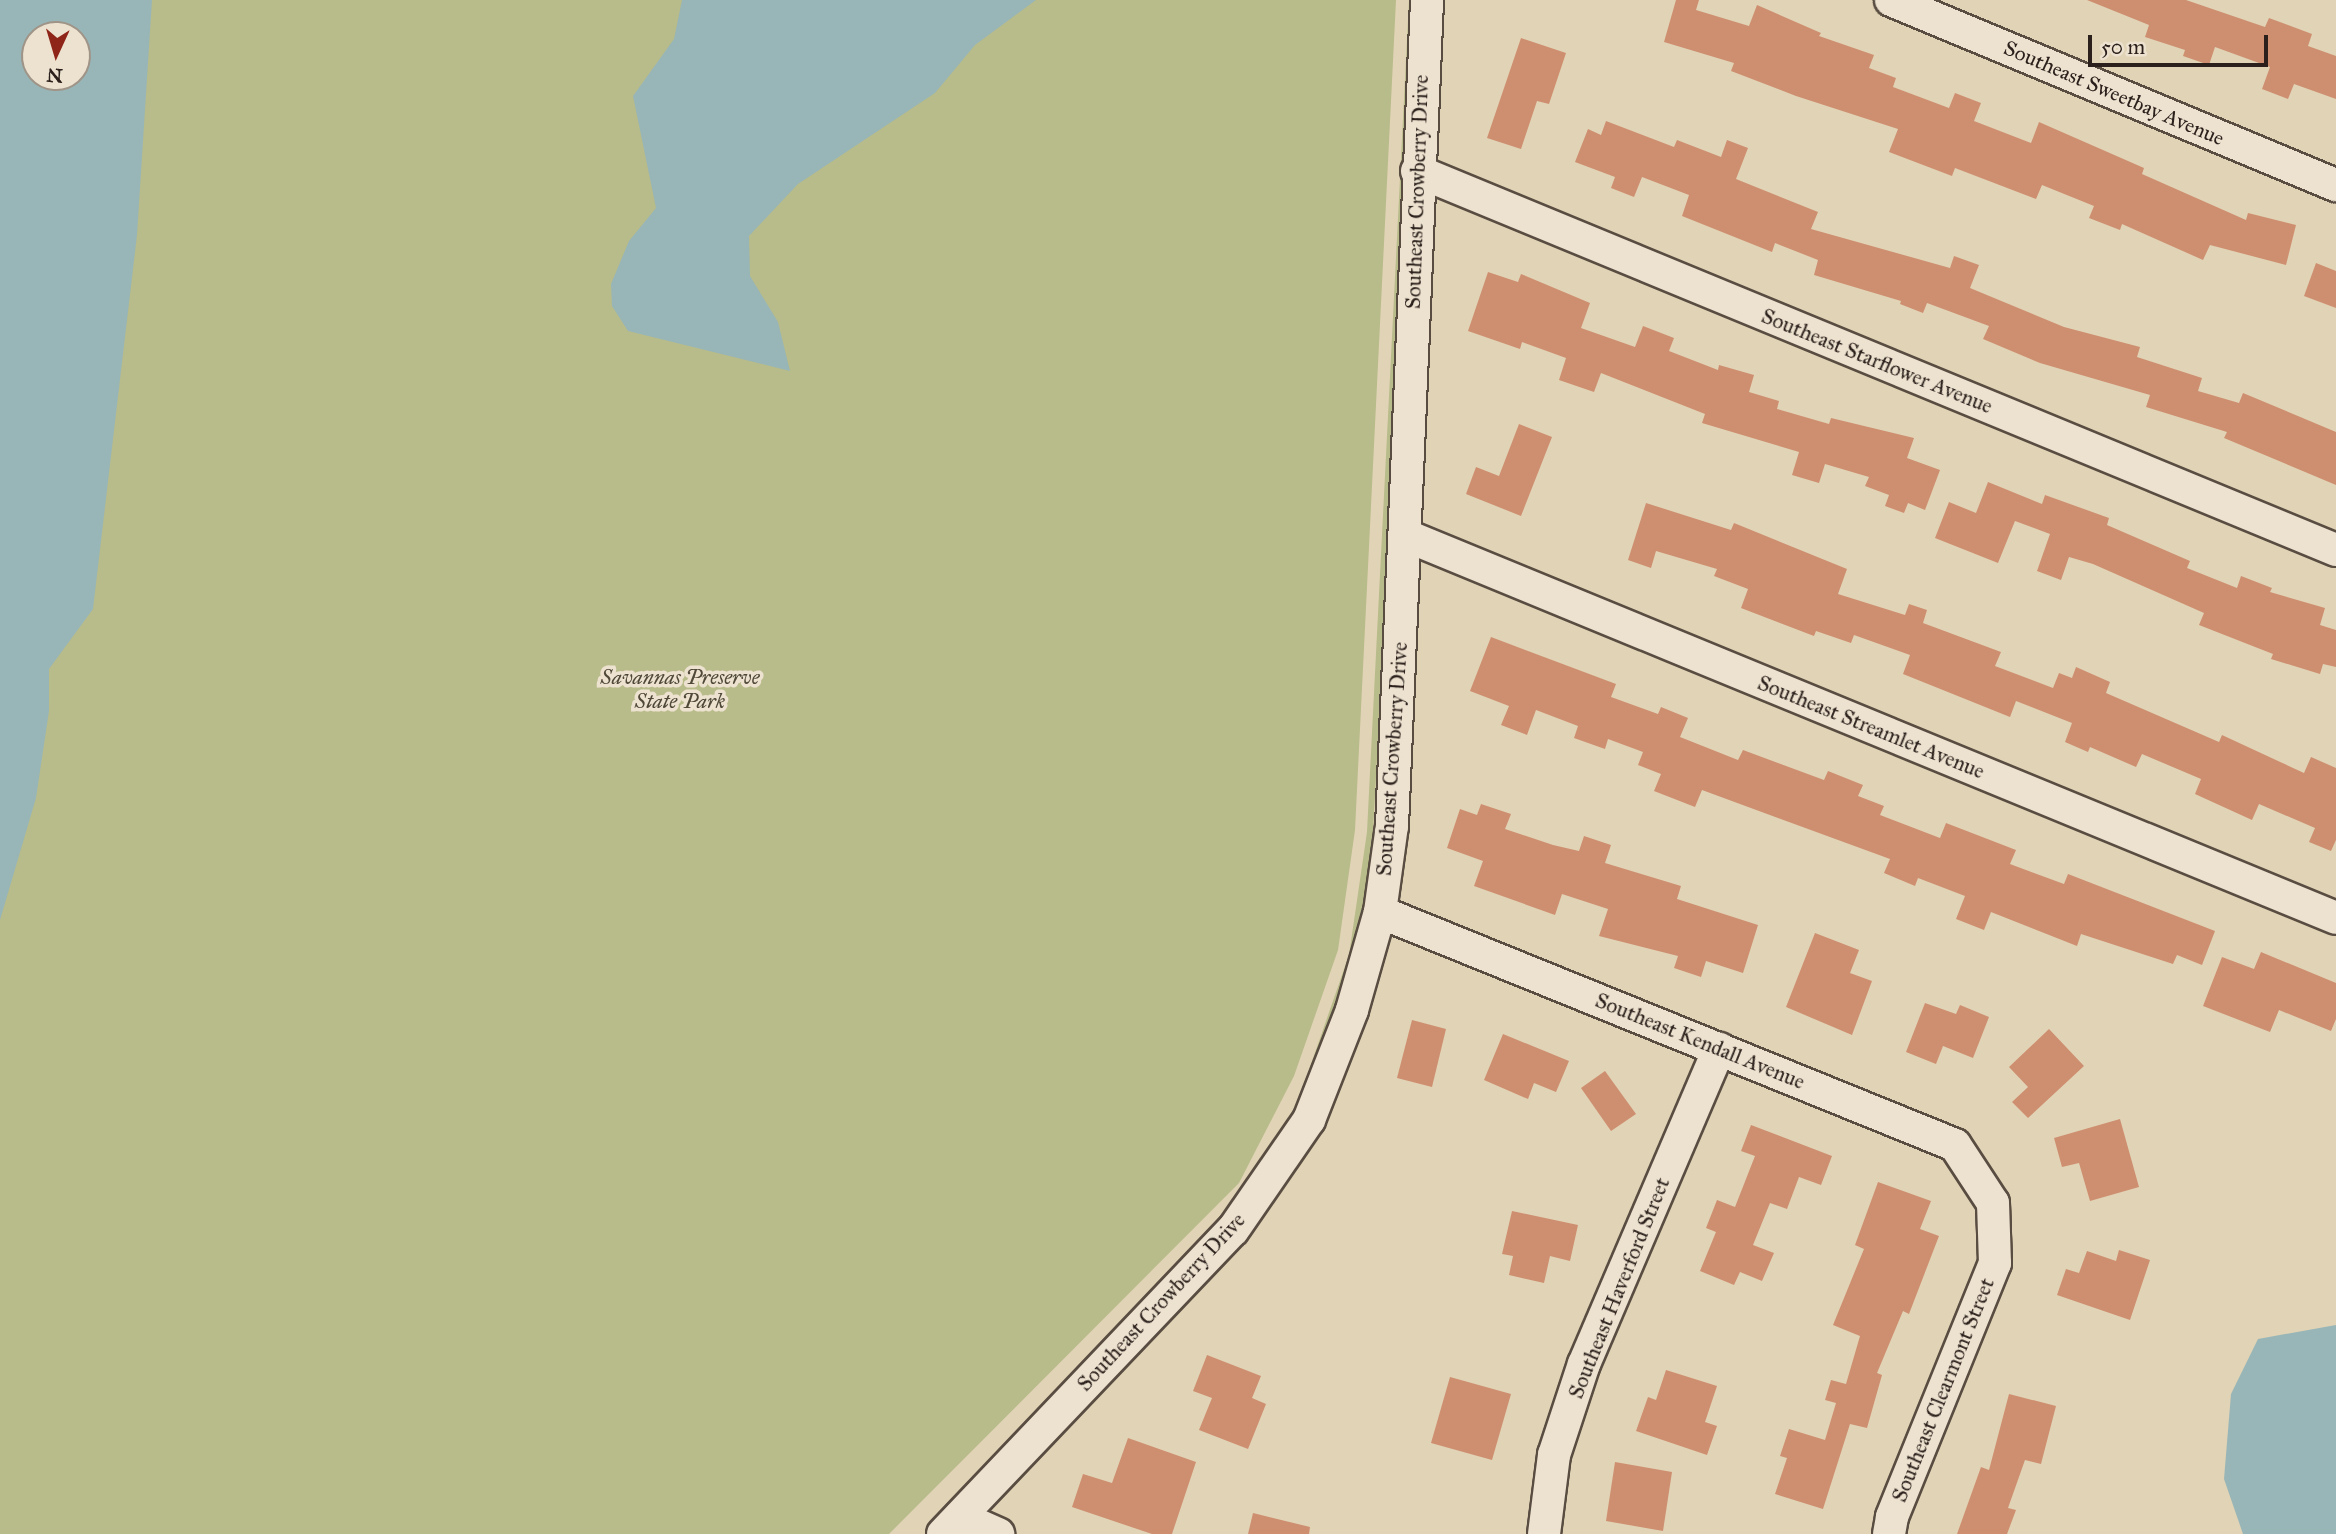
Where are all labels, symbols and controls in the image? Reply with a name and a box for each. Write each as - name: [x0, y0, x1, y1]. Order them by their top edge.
- north arrow: [21, 21, 91, 91]
- scale bar: [2091, 21, 2271, 65]
- text: 50 m: [2101, 34, 2145, 60]
- street label: Southeast Sweetbay Avenue: [2000, 35, 2228, 151]
- text: N: [46, 63, 63, 87]
- street label: Southeast Crowberry Drive: [1400, 74, 1434, 310]
- street label: Southeast Starflower Avenue: [1758, 303, 1996, 419]
- street label: Southeast Crowberry Drive: [1371, 641, 1413, 877]
- park label: Savannas Preserve State Park: [601, 664, 759, 714]
- street label: Southeast Streamlet Avenue: [1754, 670, 1988, 784]
- street label: Southeast Kendall Avenue: [1592, 987, 1808, 1095]
- street label: Southeast Haverford Street: [1563, 1174, 1675, 1402]
- street label: Southeast Crowberry Drive: [1072, 1208, 1250, 1396]
- street label: Southeast Clearmont Street: [1886, 1274, 2000, 1506]

